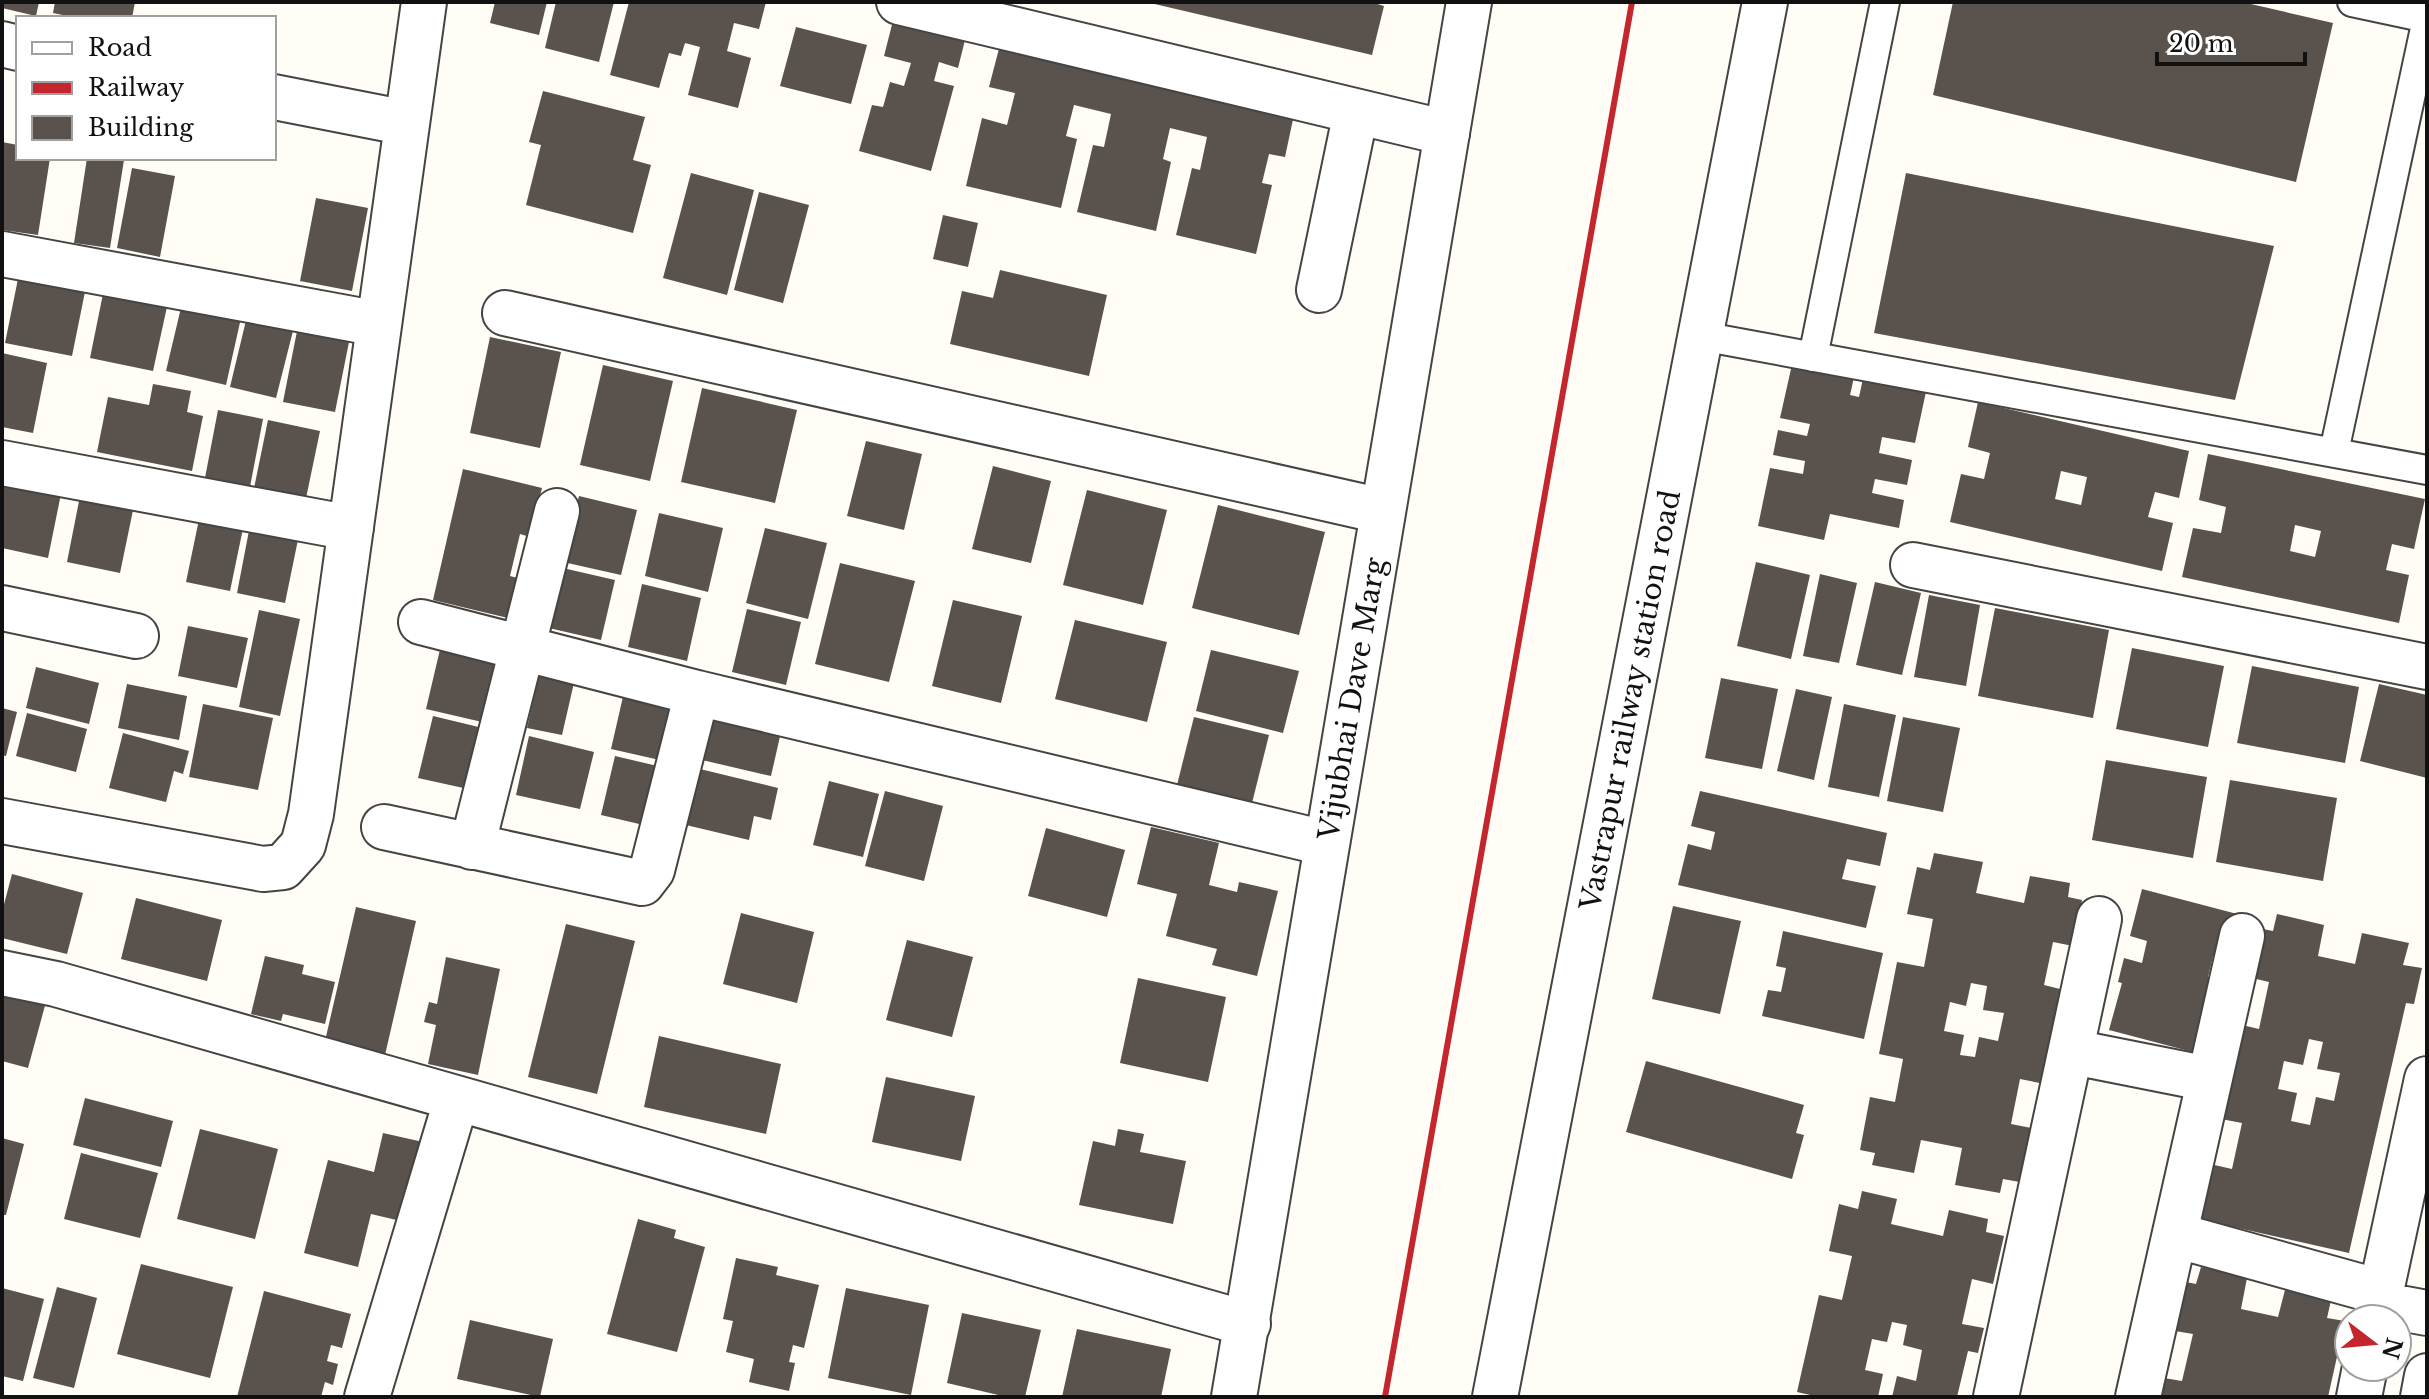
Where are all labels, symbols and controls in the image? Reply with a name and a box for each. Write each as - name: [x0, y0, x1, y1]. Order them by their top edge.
- legend: [16, 16, 276, 160]
- scale bar: [2157, 16, 2305, 66]
- text: 20 m: [2169, 29, 2234, 58]
- text: Road: [88, 33, 152, 62]
- text: Railway: [88, 73, 185, 102]
- text: Building: [88, 113, 194, 142]
- street label: Vastrapur railway station road: [1572, 487, 1688, 914]
- street label: Vijubhai Dave Marg: [1311, 554, 1393, 844]
- north arrow: [2333, 1303, 2413, 1383]
- text: N: [2376, 1335, 2408, 1362]

